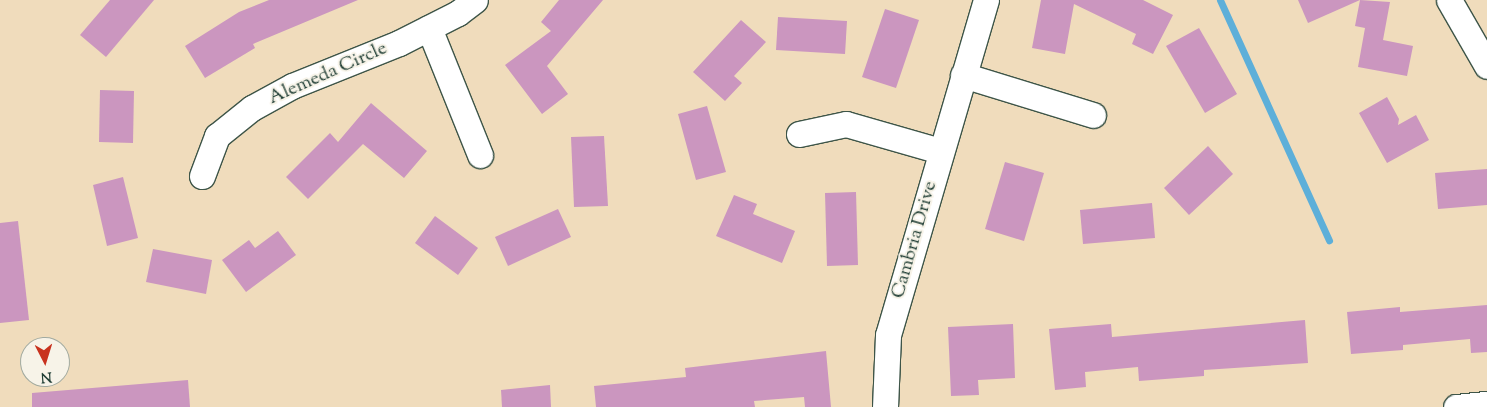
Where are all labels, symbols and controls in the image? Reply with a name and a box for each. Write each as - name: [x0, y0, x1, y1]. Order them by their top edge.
- street label: Alemeda Circle: [265, 38, 391, 110]
- street label: Cambria Drive: [887, 179, 943, 301]
- north arrow: [20, 337, 70, 387]
- text: N: [40, 365, 53, 386]

